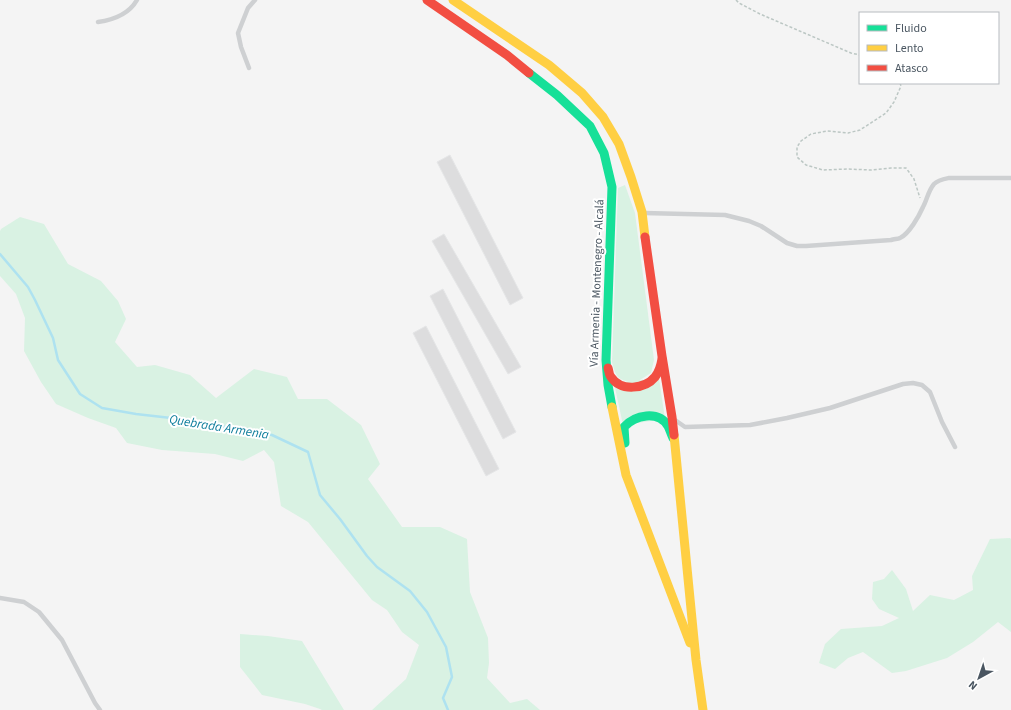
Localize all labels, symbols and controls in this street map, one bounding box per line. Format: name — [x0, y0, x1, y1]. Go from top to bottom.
legend — [859, 12, 999, 84]
text: Fluido — [895, 20, 927, 37]
text: Lento — [895, 40, 924, 57]
text: Atasco — [895, 60, 928, 77]
street label: Vía Armenia - Montenegro - Alcalá — [586, 199, 608, 367]
water label: Quebrada Armenia — [168, 410, 270, 444]
north arrow — [959, 658, 999, 698]
text: N — [965, 677, 981, 693]

